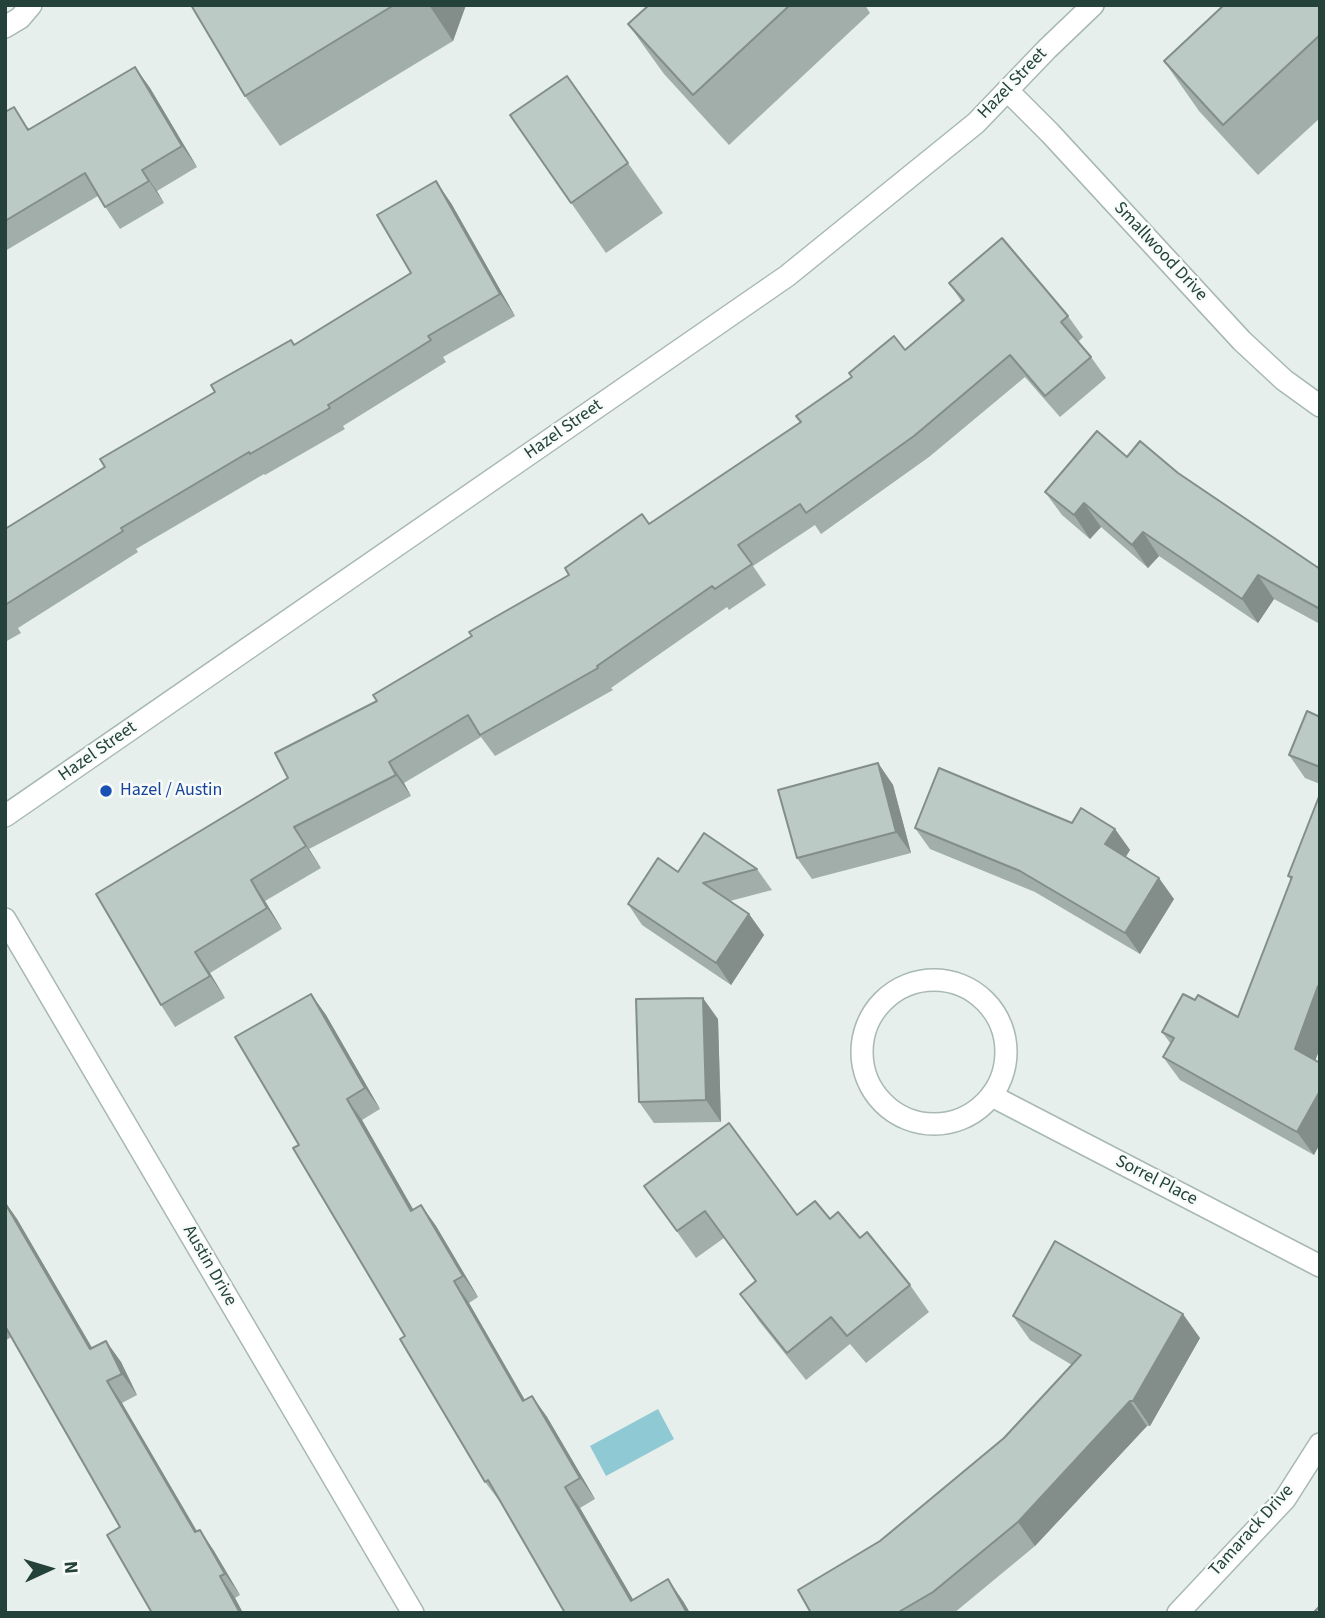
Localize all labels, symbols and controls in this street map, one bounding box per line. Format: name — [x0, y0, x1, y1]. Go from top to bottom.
street label: Hazel Street — [974, 44, 1052, 124]
street label: Smallwood Drive — [1109, 198, 1211, 306]
street label: Hazel Street — [521, 395, 607, 465]
street label: Hazel Street — [55, 717, 141, 787]
place label: Hazel / Austin — [120, 780, 222, 802]
marker: Hazel / Austin — [98, 783, 114, 799]
street label: Sorrel Place — [1111, 1151, 1201, 1211]
street label: Austin Drive — [177, 1222, 241, 1310]
street label: Tamarack Drive — [1205, 1481, 1299, 1581]
north arrow — [14, 1534, 84, 1604]
text: N — [57, 1560, 84, 1575]

